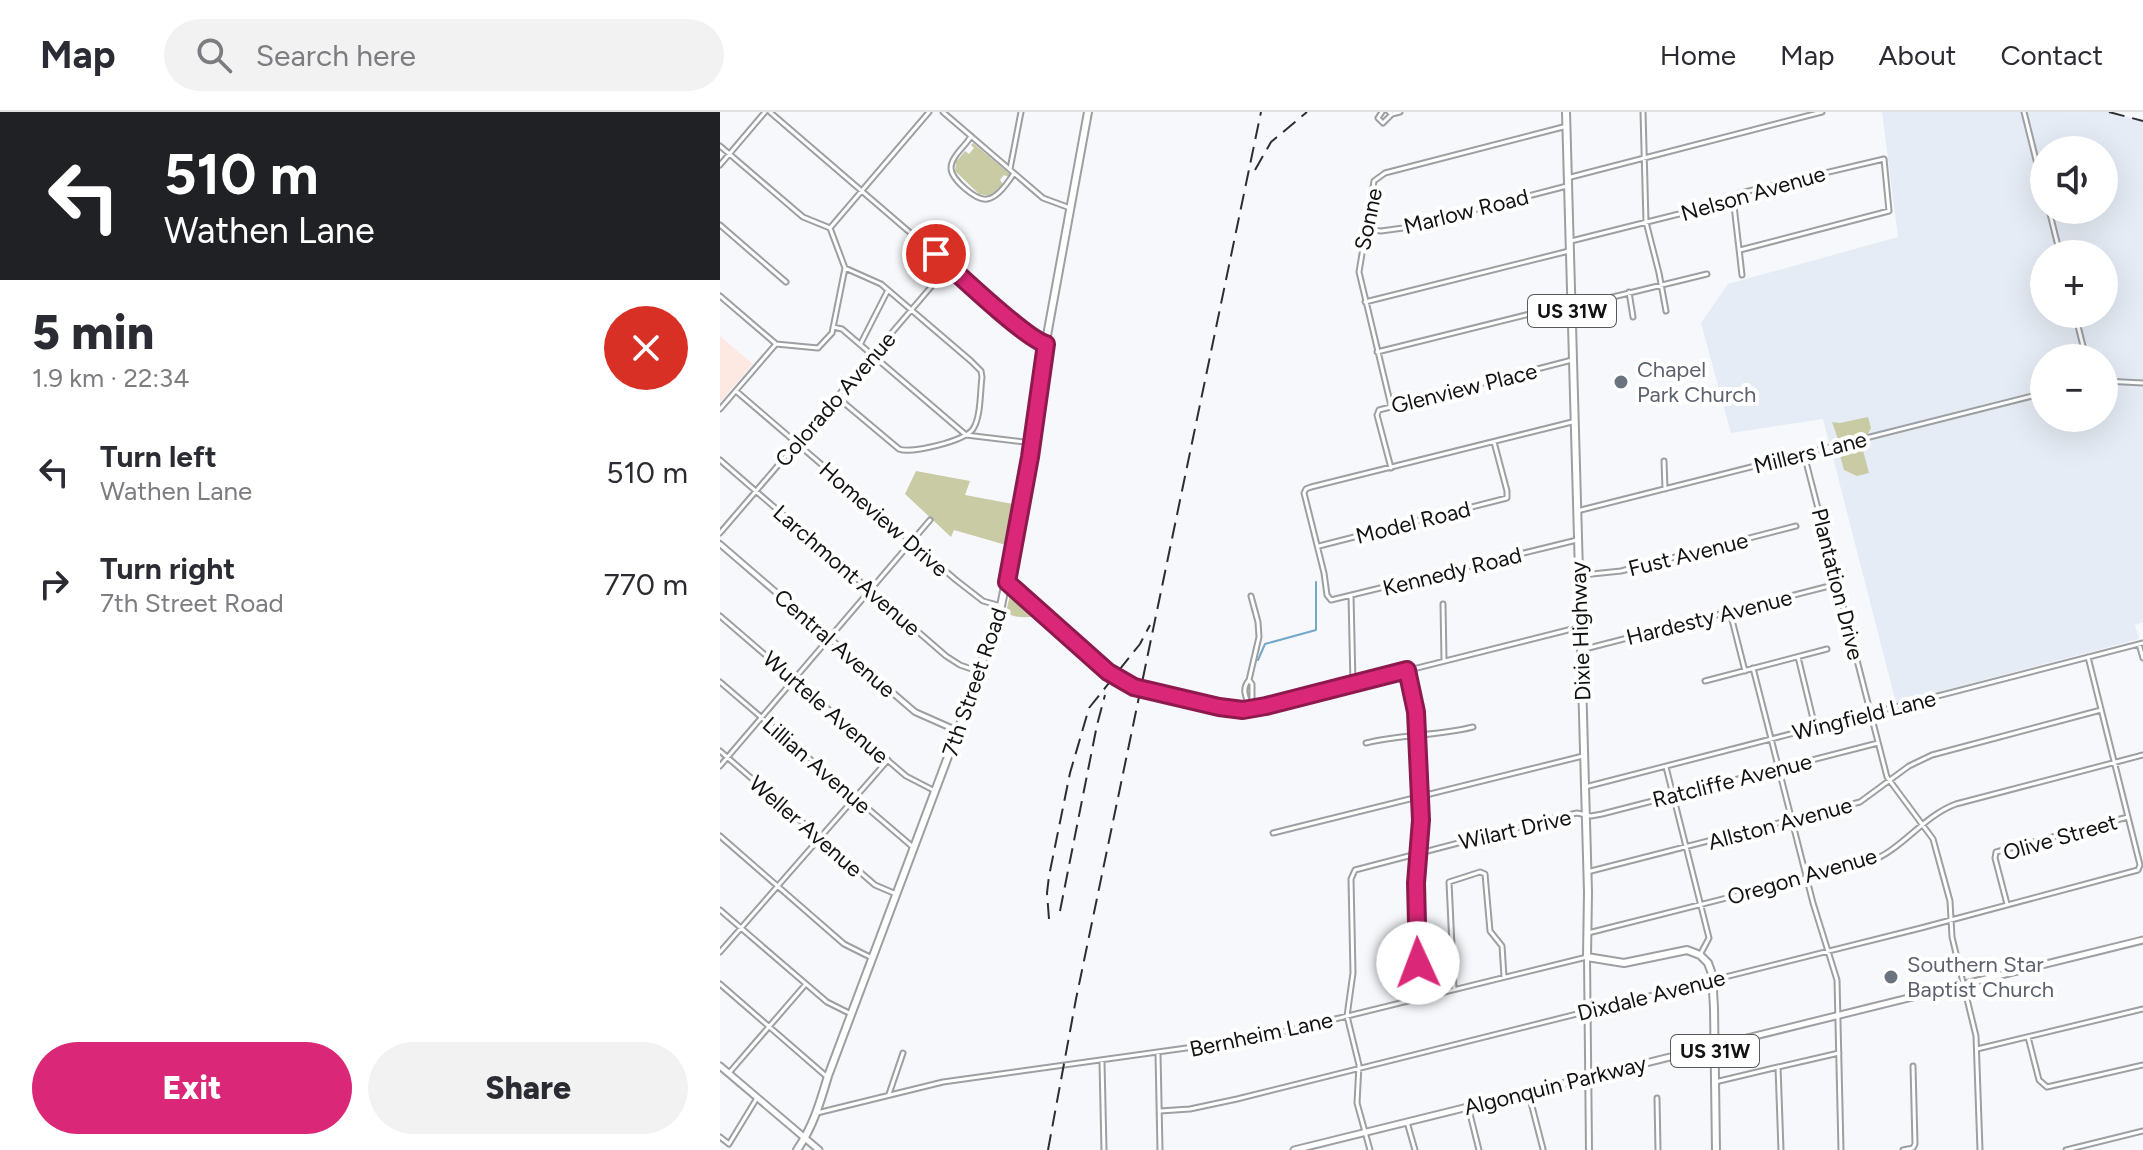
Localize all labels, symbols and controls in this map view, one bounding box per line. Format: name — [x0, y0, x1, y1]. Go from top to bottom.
search box — [164, 19, 724, 91]
text: Map — [40, 32, 116, 78]
icon: search — [192, 33, 236, 77]
text: Search here — [256, 37, 416, 74]
text: Home — [1660, 38, 1736, 72]
text: Map — [1780, 38, 1835, 72]
text: About — [1879, 38, 1956, 72]
text: Contact — [2000, 38, 2103, 72]
map controls — [2030, 136, 2118, 432]
button: sound — [2030, 136, 2118, 224]
text: 510 m — [164, 141, 319, 208]
icon: left — [32, 144, 136, 248]
street label: Nelson Avenue — [1678, 160, 1828, 227]
street label: Marlow Road — [1401, 183, 1531, 240]
street label: Sonne — [1349, 186, 1388, 253]
text: Wathen Lane — [164, 209, 375, 252]
pin — [902, 220, 970, 288]
icon: arrive — [914, 232, 958, 276]
button: + — [2030, 240, 2118, 328]
road number: US 31W — [1528, 295, 1616, 327]
text: 5 min — [32, 303, 154, 361]
button: close — [604, 306, 688, 390]
street label: Colorado Avenue — [769, 326, 901, 472]
button: − — [2030, 344, 2118, 432]
place label: Chapel Park Church — [1637, 356, 1756, 408]
street label: Glenview Place — [1388, 357, 1540, 420]
text: 1.9 km · 22:34 — [32, 362, 189, 394]
marker: Chapel Park Church — [1612, 373, 1630, 391]
street label: Millers Lane — [1751, 425, 1869, 480]
text: Turn left — [100, 438, 217, 475]
icon: left — [32, 450, 76, 494]
text: 510 m — [606, 454, 688, 491]
street label: Homeview Drive — [814, 456, 953, 583]
text: Wathen Lane — [100, 475, 252, 507]
street label: Model Road — [1353, 495, 1473, 550]
street label: Larchmont Avenue — [768, 499, 926, 642]
street label: Plantation Drive — [1806, 505, 1869, 663]
street label: Fust Avenue — [1625, 527, 1751, 582]
street label: Kennedy Road — [1380, 541, 1524, 602]
text: Turn right — [100, 550, 235, 587]
street label: Dixie Highway — [1565, 560, 1596, 701]
icon: right — [32, 562, 76, 606]
text: 770 m — [604, 566, 688, 603]
street label: Central Avenue — [769, 583, 901, 703]
street label: Hardesty Avenue — [1623, 584, 1795, 651]
text: 7th Street Road — [100, 587, 284, 619]
street label: 7th Street Road — [936, 604, 1013, 760]
street label: Wurtele Avenue — [757, 645, 894, 769]
street label: Wingfield Lane — [1790, 685, 1939, 746]
street label: Lillian Avenue — [757, 711, 876, 820]
street label: Ratcliffe Avenue — [1650, 748, 1815, 813]
street label: Weller Avenue — [744, 770, 868, 883]
street label: Allston Avenue — [1705, 791, 1855, 856]
street label: Wilart Drive — [1456, 803, 1574, 856]
street label: Olive Street — [2000, 808, 2120, 867]
street label: Oregon Avenue — [1724, 842, 1880, 911]
position arrow — [1376, 921, 1460, 1005]
place label: Southern Star Baptist Church — [1907, 951, 2054, 1003]
street label: Dixdale Avenue — [1574, 964, 1728, 1027]
marker: Southern Star Baptist Church — [1882, 968, 1900, 986]
street label: Bernheim Lane — [1187, 1006, 1335, 1063]
road number: US 31W — [1671, 1035, 1759, 1067]
button: Exit — [32, 1042, 352, 1134]
button: Share — [368, 1042, 688, 1134]
street label: Algonquin Parkway — [1461, 1050, 1650, 1121]

